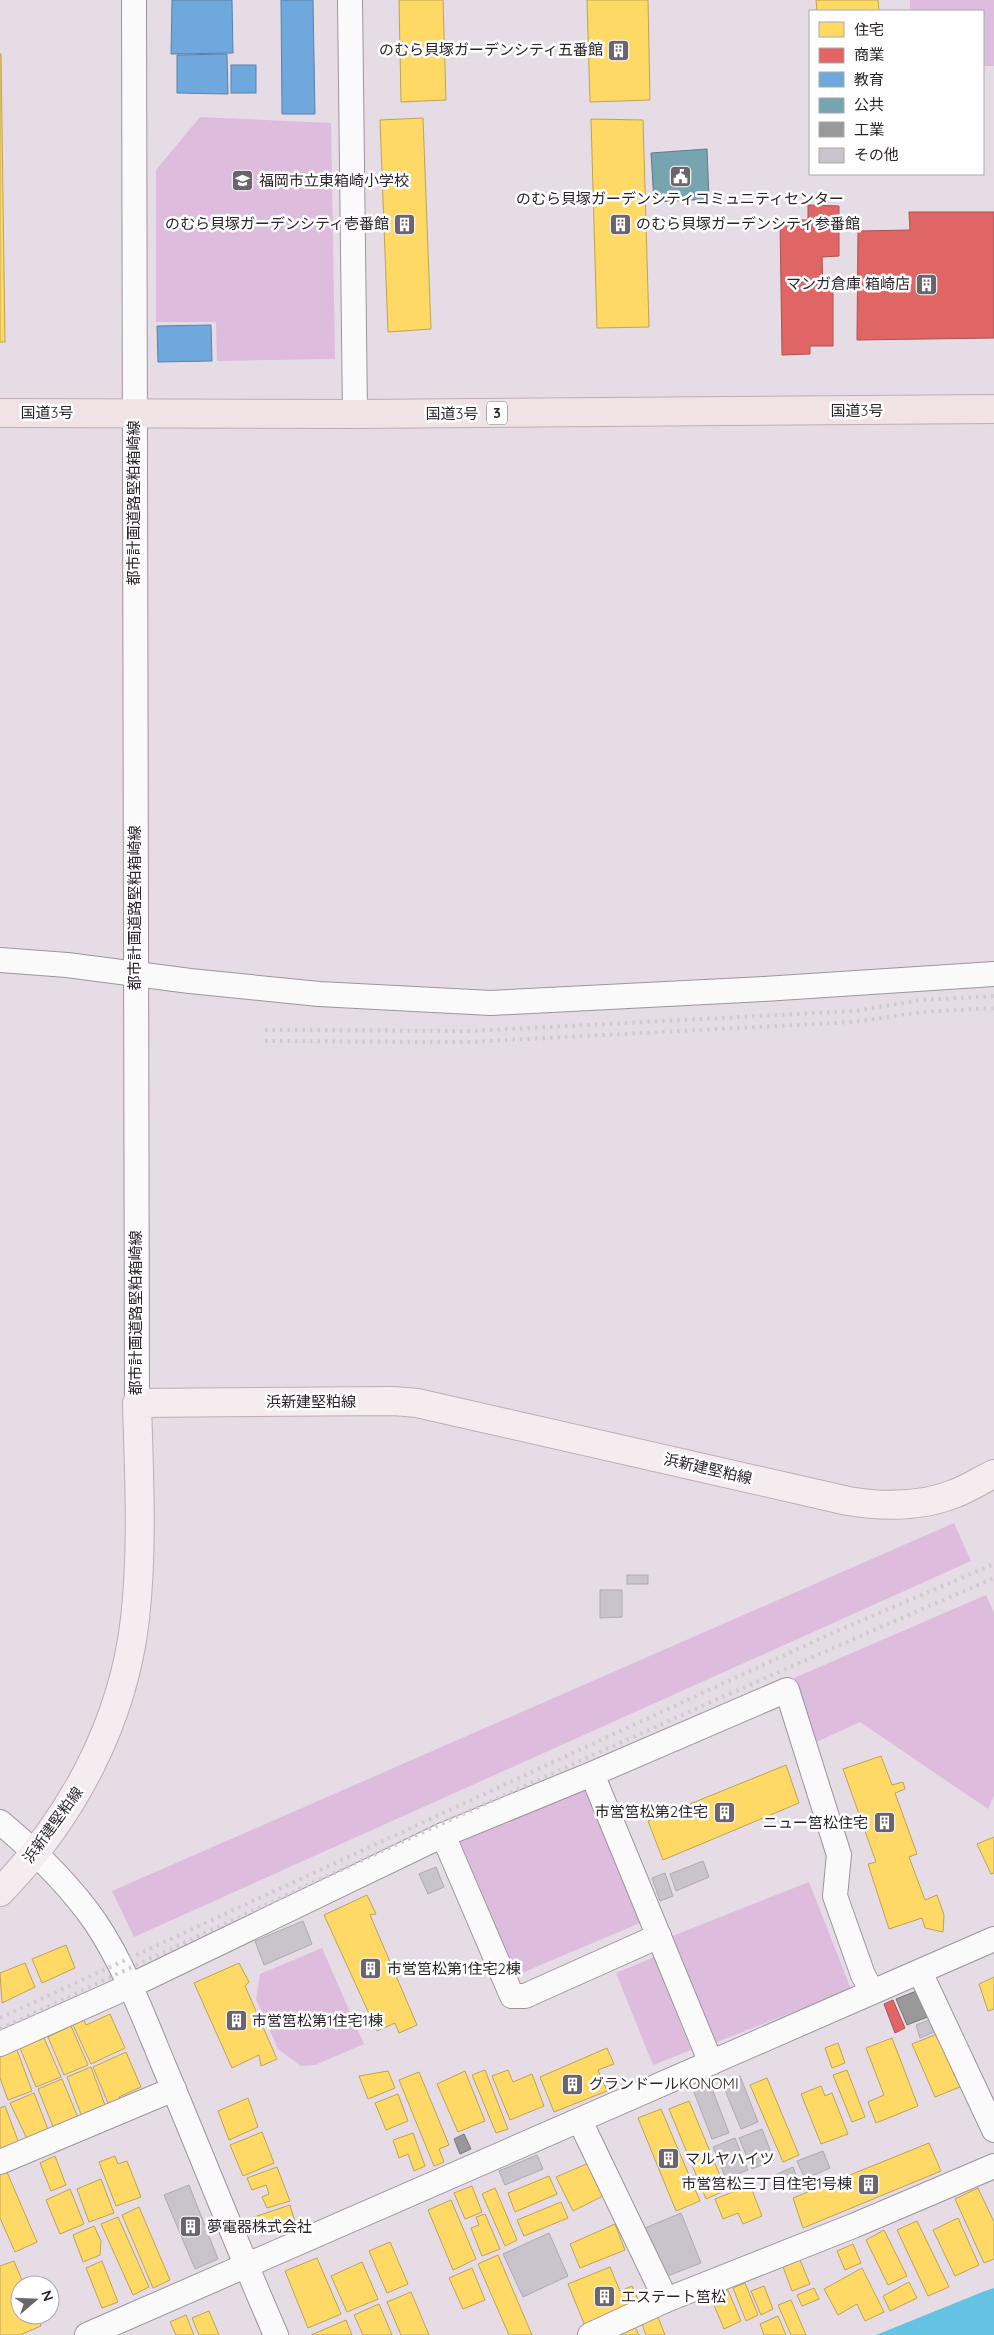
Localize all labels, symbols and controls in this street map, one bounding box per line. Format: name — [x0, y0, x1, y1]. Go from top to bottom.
legend — [809, 10, 984, 175]
text: 住宅 — [854, 20, 884, 39]
building icon: のむら貝塚ガーデンシティ五番館 — [607, 38, 631, 62]
place label: のむら貝塚ガーデンシティ五番館 — [379, 40, 603, 59]
text: 商業 — [854, 45, 884, 64]
text: 教育 — [854, 70, 884, 89]
text: 公共 — [854, 95, 884, 114]
text: 工業 — [854, 120, 884, 139]
text: その他 — [854, 145, 899, 164]
public building icon: のむら貝塚ガーデンシティコミュニティセンター — [668, 164, 692, 188]
school or university icon: 福岡市立東箱崎小学校 — [231, 169, 255, 193]
place label: 福岡市立東箱崎小学校 — [259, 171, 409, 190]
place label: のむら貝塚ガーデンシティコミュニティセンター — [516, 189, 844, 208]
building icon: のむら貝塚ガーデンシティ壱番館 — [393, 212, 417, 236]
building icon: のむら貝塚ガーデンシティ参番館 — [608, 212, 632, 236]
place label: のむら貝塚ガーデンシティ壱番館 — [165, 214, 389, 233]
place label: のむら貝塚ガーデンシティ参番館 — [636, 214, 860, 233]
building icon: マンガ倉庫 箱崎店 — [914, 272, 938, 296]
place label: マンガ倉庫 箱崎店 — [786, 274, 910, 293]
street label: 国道3号 — [831, 401, 883, 420]
road number: 3 — [487, 402, 507, 424]
street label: 国道3号 — [21, 403, 73, 422]
street label: 国道3号 — [426, 404, 478, 423]
street label: 都市計画道路堅粕箱崎線 — [124, 420, 143, 586]
street label: 都市計画道路堅粕箱崎線 — [125, 825, 144, 991]
street label: 都市計画道路堅粕箱崎線 — [126, 1230, 145, 1396]
street label: 浜新建堅粕線 — [266, 1392, 356, 1411]
street label: 浜新建堅粕線 — [662, 1449, 754, 1488]
street label: 浜新建堅粕線 — [18, 1783, 87, 1867]
building icon: 市営筥松第2住宅 — [712, 1800, 736, 1824]
place label: 市営筥松第2住宅 — [595, 1802, 708, 1821]
building icon: ニュー筥松住宅 — [872, 1811, 896, 1835]
place label: ニュー筥松住宅 — [763, 1813, 868, 1832]
building icon: 市営筥松第1住宅2棟 — [359, 1957, 383, 1981]
place label: 市営筥松第1住宅2棟 — [387, 1959, 521, 1978]
building icon: 市営筥松第1住宅1棟 — [224, 2009, 248, 2033]
place label: 市営筥松第1住宅1棟 — [252, 2011, 383, 2030]
building icon: グランドールKONOMI — [561, 2072, 585, 2096]
place label: グランドールKONOMI — [589, 2074, 739, 2093]
building icon: マルヤハイツ — [657, 2147, 681, 2171]
place label: マルヤハイツ — [685, 2149, 774, 2168]
building icon: 市営筥松三丁目住宅1号棟 — [856, 2172, 880, 2196]
place label: 市営筥松三丁目住宅1号棟 — [681, 2174, 852, 2193]
building icon: 夢電器株式会社 — [179, 2215, 203, 2239]
place label: 夢電器株式会社 — [207, 2217, 312, 2236]
north arrow — [10, 2275, 60, 2325]
building icon: エステート筥松 — [593, 2285, 617, 2309]
place label: エステート筥松 — [621, 2287, 726, 2306]
text: N — [37, 2288, 57, 2304]

